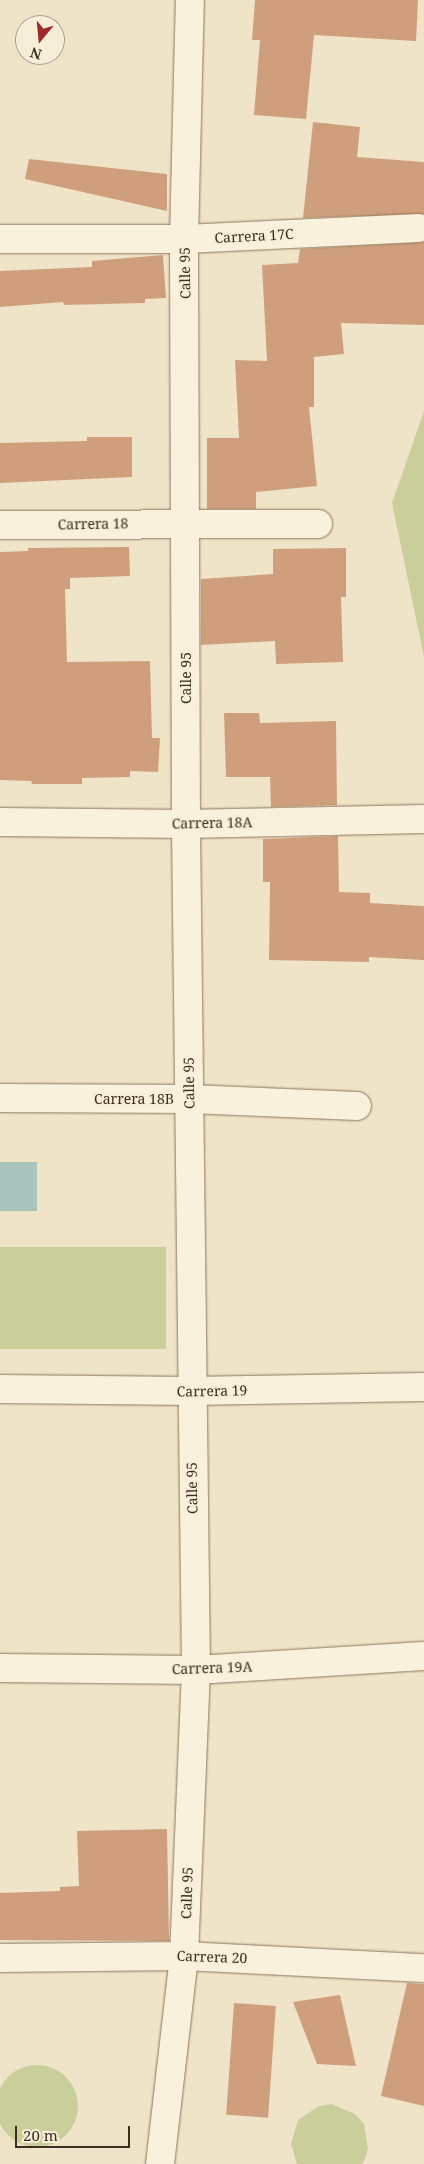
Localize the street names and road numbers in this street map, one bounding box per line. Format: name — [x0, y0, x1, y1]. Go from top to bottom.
street label: Carrera 17C — [214, 226, 294, 246]
street label: Calle 95 — [176, 247, 194, 299]
street label: Carrera 18 — [58, 515, 128, 533]
street label: Calle 95 — [178, 652, 194, 704]
street label: Carrera 18A — [172, 814, 252, 832]
street label: Calle 95 — [180, 1057, 198, 1109]
street label: Carrera 18B — [94, 1091, 174, 1107]
street label: Carrera 19 — [177, 1382, 247, 1400]
street label: Calle 95 — [183, 1462, 201, 1514]
street label: Carrera 19A — [171, 1658, 253, 1678]
street label: Calle 95 — [178, 1867, 196, 1919]
street label: Carrera 20 — [176, 1947, 248, 1967]

